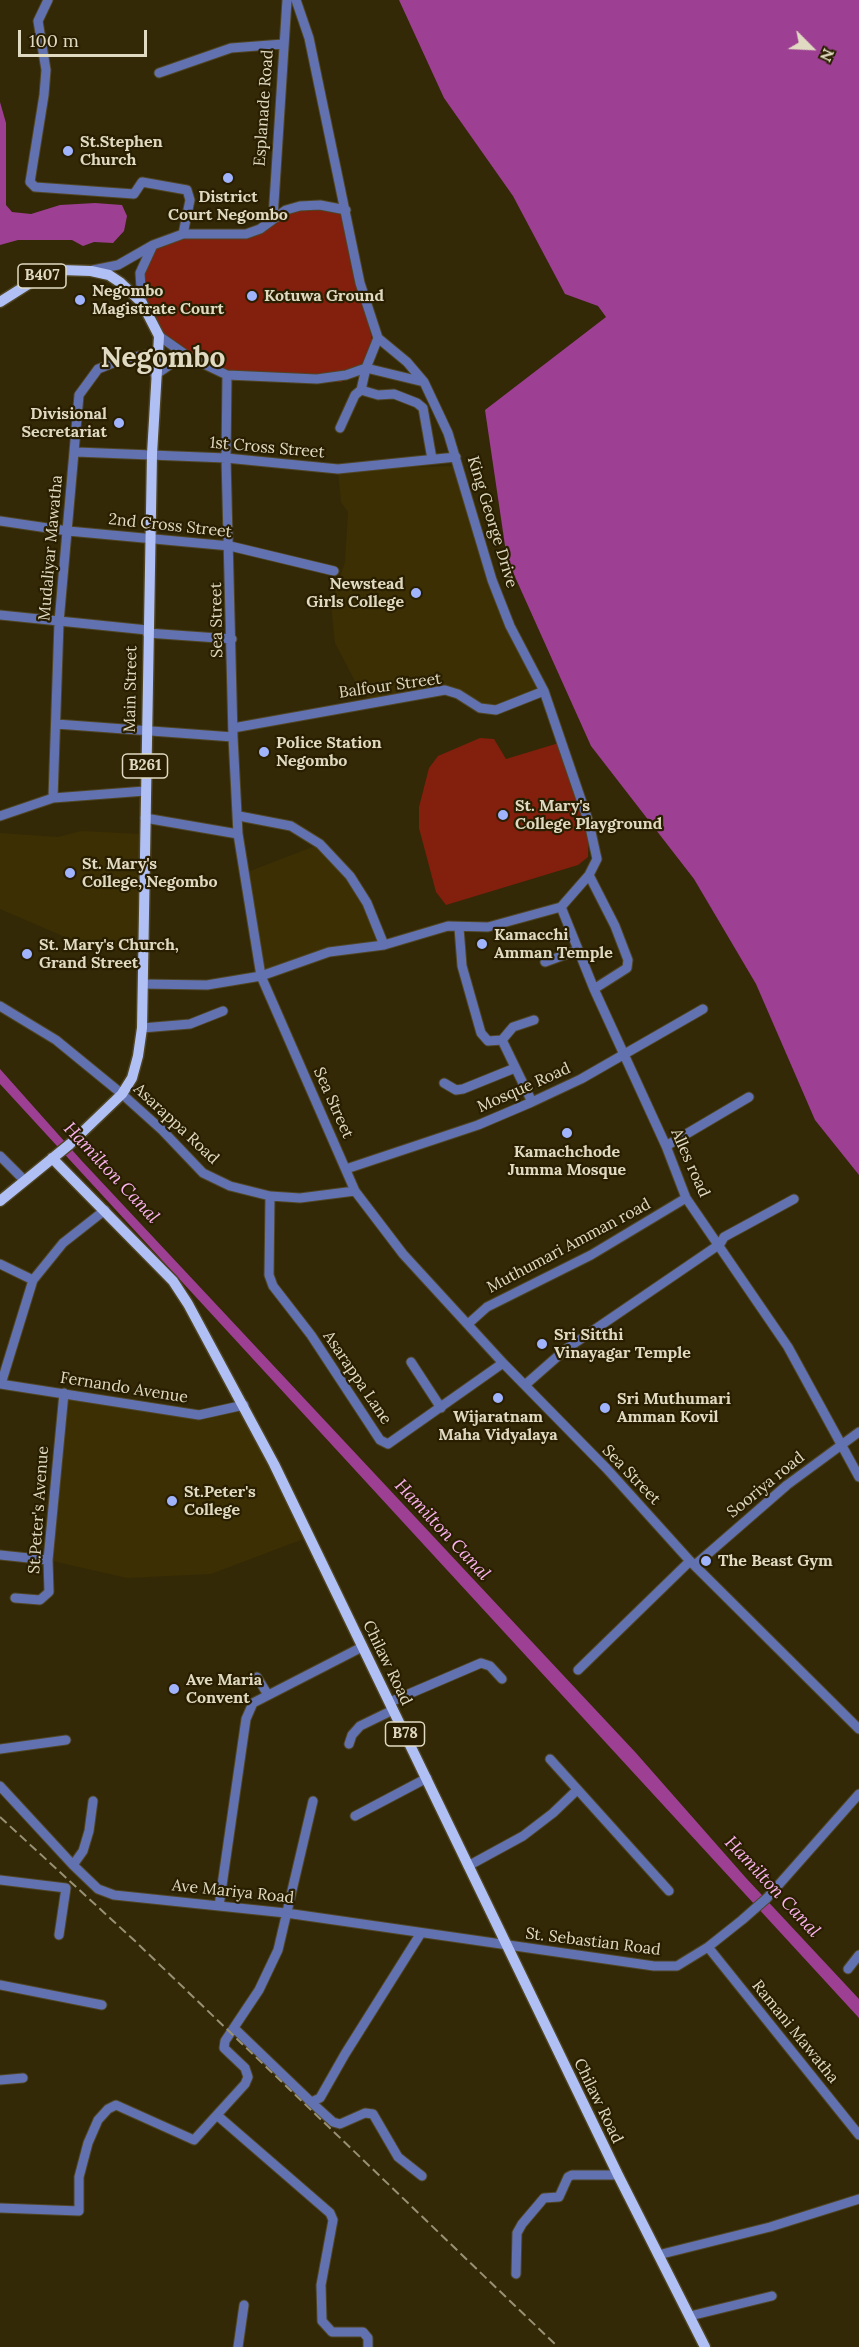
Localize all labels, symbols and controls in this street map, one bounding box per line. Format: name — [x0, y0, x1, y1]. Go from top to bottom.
scale bar — [21, 18, 150, 56]
north arrow — [781, 18, 841, 78]
text: 100 m — [29, 29, 79, 52]
text: N — [816, 46, 839, 65]
street label: Esplanade Road — [250, 49, 278, 167]
place label: St.Stephen Church — [80, 132, 163, 170]
marker: St.Stephen Church — [61, 144, 75, 158]
marker: District Court Negombo — [221, 171, 235, 185]
place label: District Court Negombo — [168, 187, 288, 225]
road number: B407 — [18, 264, 66, 288]
place label: Negombo Magistrate Court — [92, 281, 224, 319]
place label: Kotuwa Ground — [264, 286, 384, 306]
marker: Kotuwa Ground — [245, 289, 259, 303]
marker: Negombo Magistrate Court — [73, 293, 87, 307]
district label: Negombo — [101, 342, 225, 376]
place label: Divisional Secretariat — [22, 404, 107, 442]
marker: Divisional Secretariat — [112, 416, 126, 430]
street label: 1st Cross Street — [209, 433, 325, 463]
street label: King George Drive — [463, 454, 521, 590]
street label: Mudaliyar Mawatha — [35, 474, 67, 622]
street label: 2nd Cross Street — [107, 510, 233, 542]
place label: Newstead Girls College — [306, 574, 404, 612]
street label: Sea Street — [207, 582, 227, 658]
marker: Newstead Girls College — [409, 586, 423, 600]
street label: Main Street — [121, 645, 141, 733]
street label: Balfour Street — [338, 669, 442, 703]
place label: Police Station Negombo — [276, 733, 382, 771]
marker: Police Station Negombo — [257, 745, 271, 759]
road number: B261 — [122, 754, 168, 778]
place label: St. Mary's College Playground — [515, 796, 662, 834]
marker: St. Mary's College Playground — [496, 808, 510, 822]
place label: St. Mary's College, Negombo — [82, 854, 218, 892]
marker: St. Mary's College, Negombo — [63, 866, 77, 880]
place label: Kamacchi Amman Temple — [494, 925, 613, 963]
place label: St. Mary's Church, Grand Street — [39, 935, 179, 973]
marker: Kamacchi Amman Temple — [475, 937, 489, 951]
marker: St. Mary's Church, Grand Street — [20, 947, 34, 961]
street label: Mosque Road — [474, 1059, 574, 1117]
street label: Sea Street — [309, 1065, 357, 1141]
street label: Asarappa Road — [129, 1080, 223, 1168]
water label: Hamilton Canal — [59, 1118, 163, 1228]
marker: Kamachchode Jumma Mosque — [560, 1126, 574, 1140]
street label: Alles road — [666, 1126, 714, 1200]
place label: Kamachchode Jumma Mosque — [508, 1142, 626, 1180]
street label: Muthumari Amman road — [484, 1195, 654, 1297]
place label: Sri Sitthi Vinayagar Temple — [554, 1325, 691, 1363]
street label: Asarappa Lane — [319, 1328, 395, 1428]
marker: Sri Sitthi Vinayagar Temple — [535, 1337, 549, 1351]
street label: Fernando Avenue — [59, 1368, 189, 1408]
place label: Sri Muthumari Amman Kovil — [617, 1389, 731, 1427]
marker: Wijaratnam Maha Vidyalaya — [491, 1391, 505, 1405]
marker: Sri Muthumari Amman Kovil — [598, 1401, 612, 1415]
place label: Wijaratnam Maha Vidyalaya — [438, 1407, 558, 1445]
street label: Sea Street — [598, 1441, 664, 1509]
street label: St.Peter's Avenue — [25, 1445, 53, 1575]
street label: Sooriya road — [723, 1448, 809, 1522]
water label: Hamilton Canal — [390, 1475, 494, 1585]
place label: St.Peter's College — [184, 1482, 256, 1520]
marker: St.Peter's College — [165, 1494, 179, 1508]
place label: The Beast Gym — [718, 1551, 833, 1571]
marker: The Beast Gym — [699, 1554, 713, 1568]
street label: Chilaw Road — [358, 1618, 416, 1708]
place label: Ave Maria Convent — [186, 1670, 262, 1708]
marker: Ave Maria Convent — [167, 1682, 181, 1696]
road number: B78 — [386, 1722, 424, 1746]
water label: Hamilton Canal — [720, 1832, 824, 1942]
street label: Ave Mariya Road — [171, 1876, 295, 1908]
street label: St. Sebastian Road — [524, 1924, 662, 1960]
street label: Ramani Mawatha — [748, 1977, 842, 2087]
street label: Chilaw Road — [569, 2056, 627, 2146]

